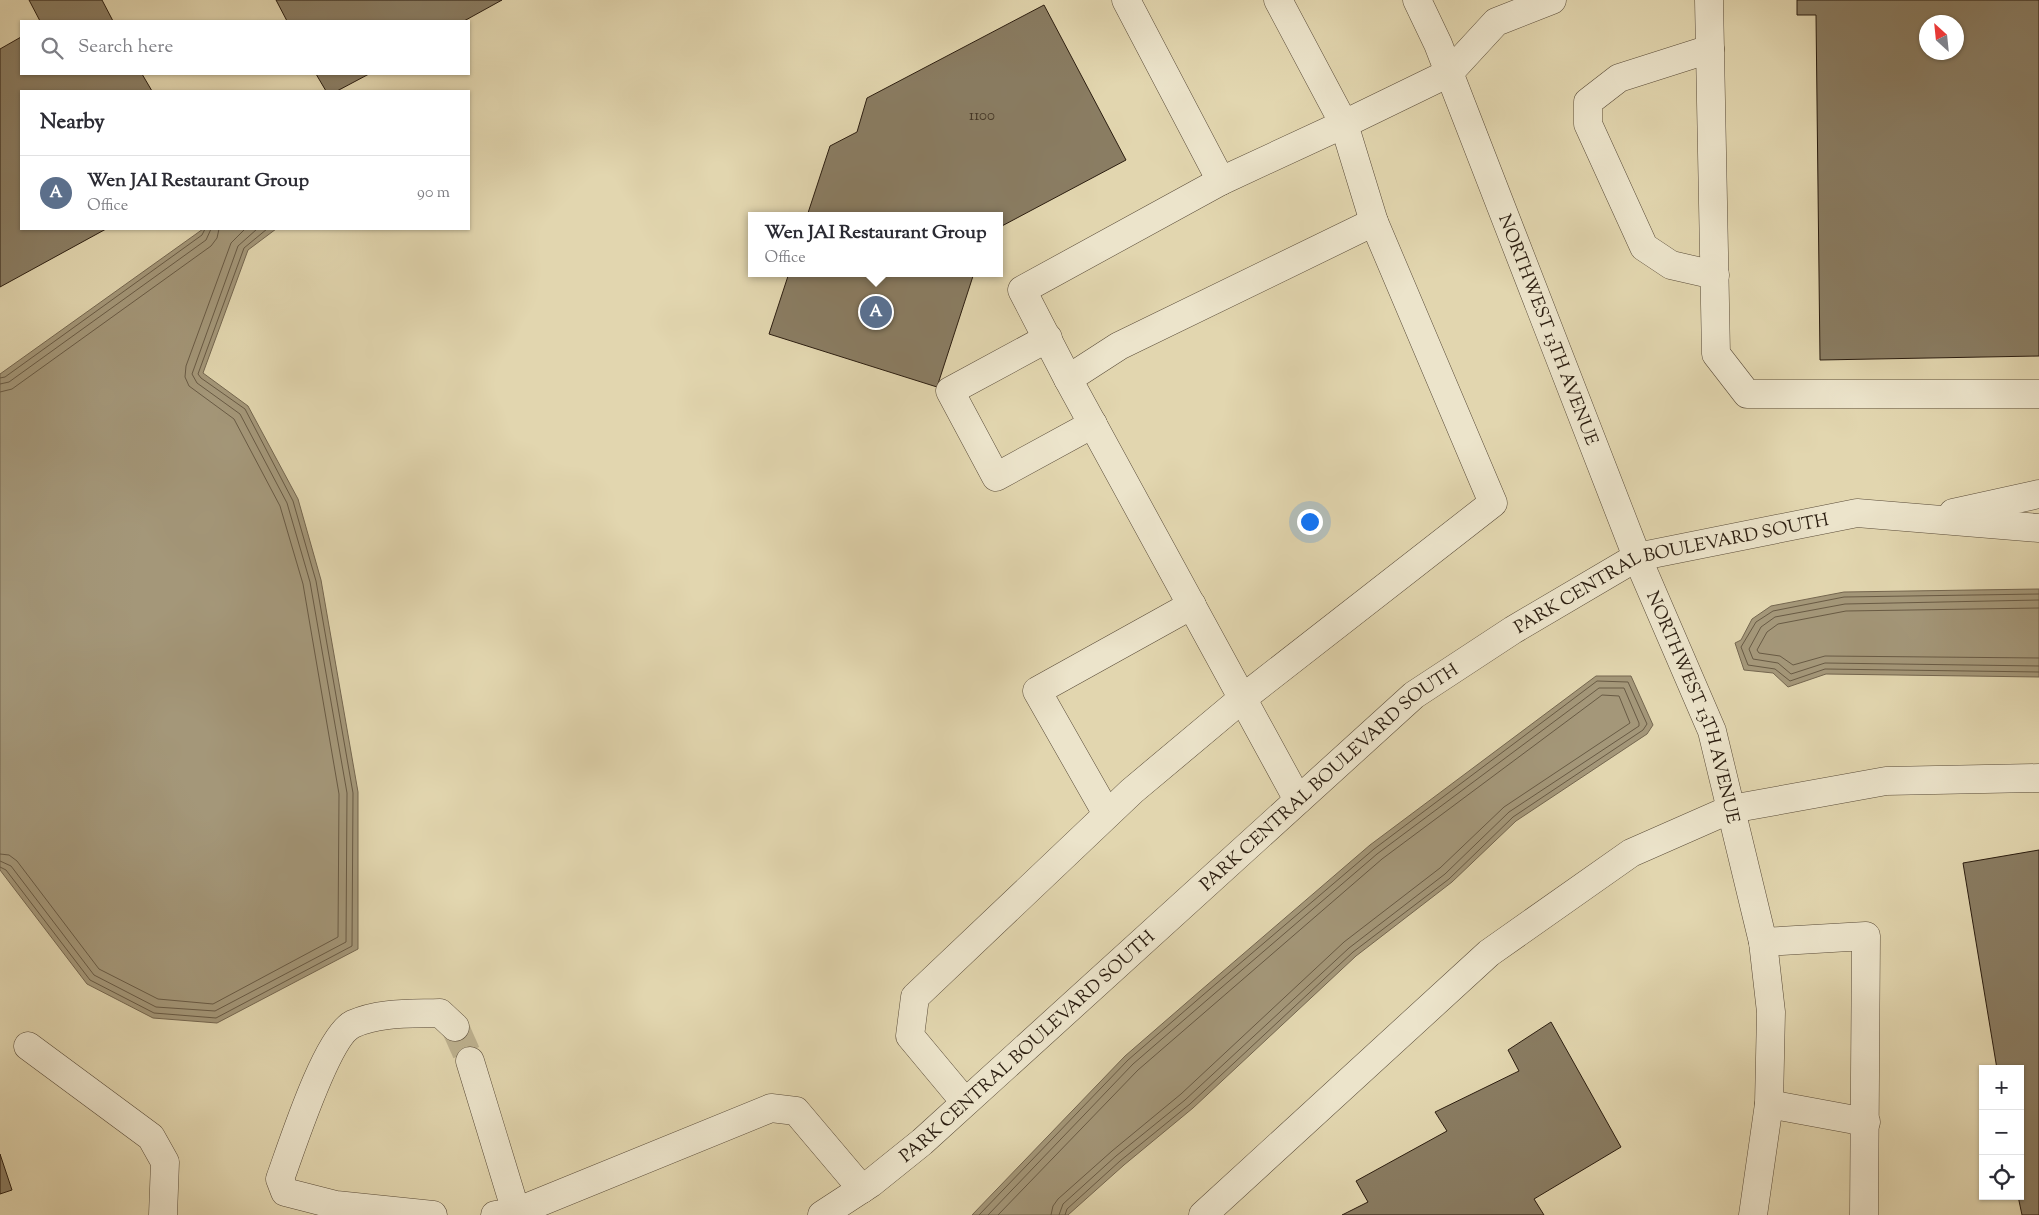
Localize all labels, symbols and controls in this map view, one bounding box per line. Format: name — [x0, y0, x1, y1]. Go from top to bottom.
north arrow — [1919, 15, 1964, 60]
search box — [20, 20, 470, 75]
icon: search — [38, 34, 66, 62]
text: Search here — [78, 34, 173, 61]
house number: 1100 — [969, 106, 995, 127]
text: Nearby — [40, 108, 105, 138]
text: Wen JAI Restaurant Group — [87, 168, 309, 195]
text: A — [50, 182, 63, 205]
text: 90 m — [417, 182, 450, 205]
text: Office — [87, 195, 128, 218]
street label: NORTHWEST 13TH AVENUE — [1490, 211, 1604, 450]
popup — [748, 212, 1003, 277]
text: Wen JAI Restaurant Group — [765, 220, 986, 247]
text: Office — [765, 247, 806, 270]
pin: A — [860, 293, 892, 331]
street label: PARK CENTRAL BOULEVARD SOUTH — [1510, 508, 1831, 641]
your location — [1297, 509, 1323, 535]
street label: NORTHWEST 13TH AVENUE — [1638, 588, 1745, 827]
street label: PARK CENTRAL BOULEVARD SOUTH — [1195, 658, 1464, 898]
street label: PARK CENTRAL BOULEVARD SOUTH — [895, 925, 1162, 1170]
map controls — [1979, 1065, 2024, 1200]
button: + — [1979, 1065, 2024, 1110]
button: − — [1979, 1110, 2024, 1155]
button: locate — [1979, 1155, 2024, 1200]

